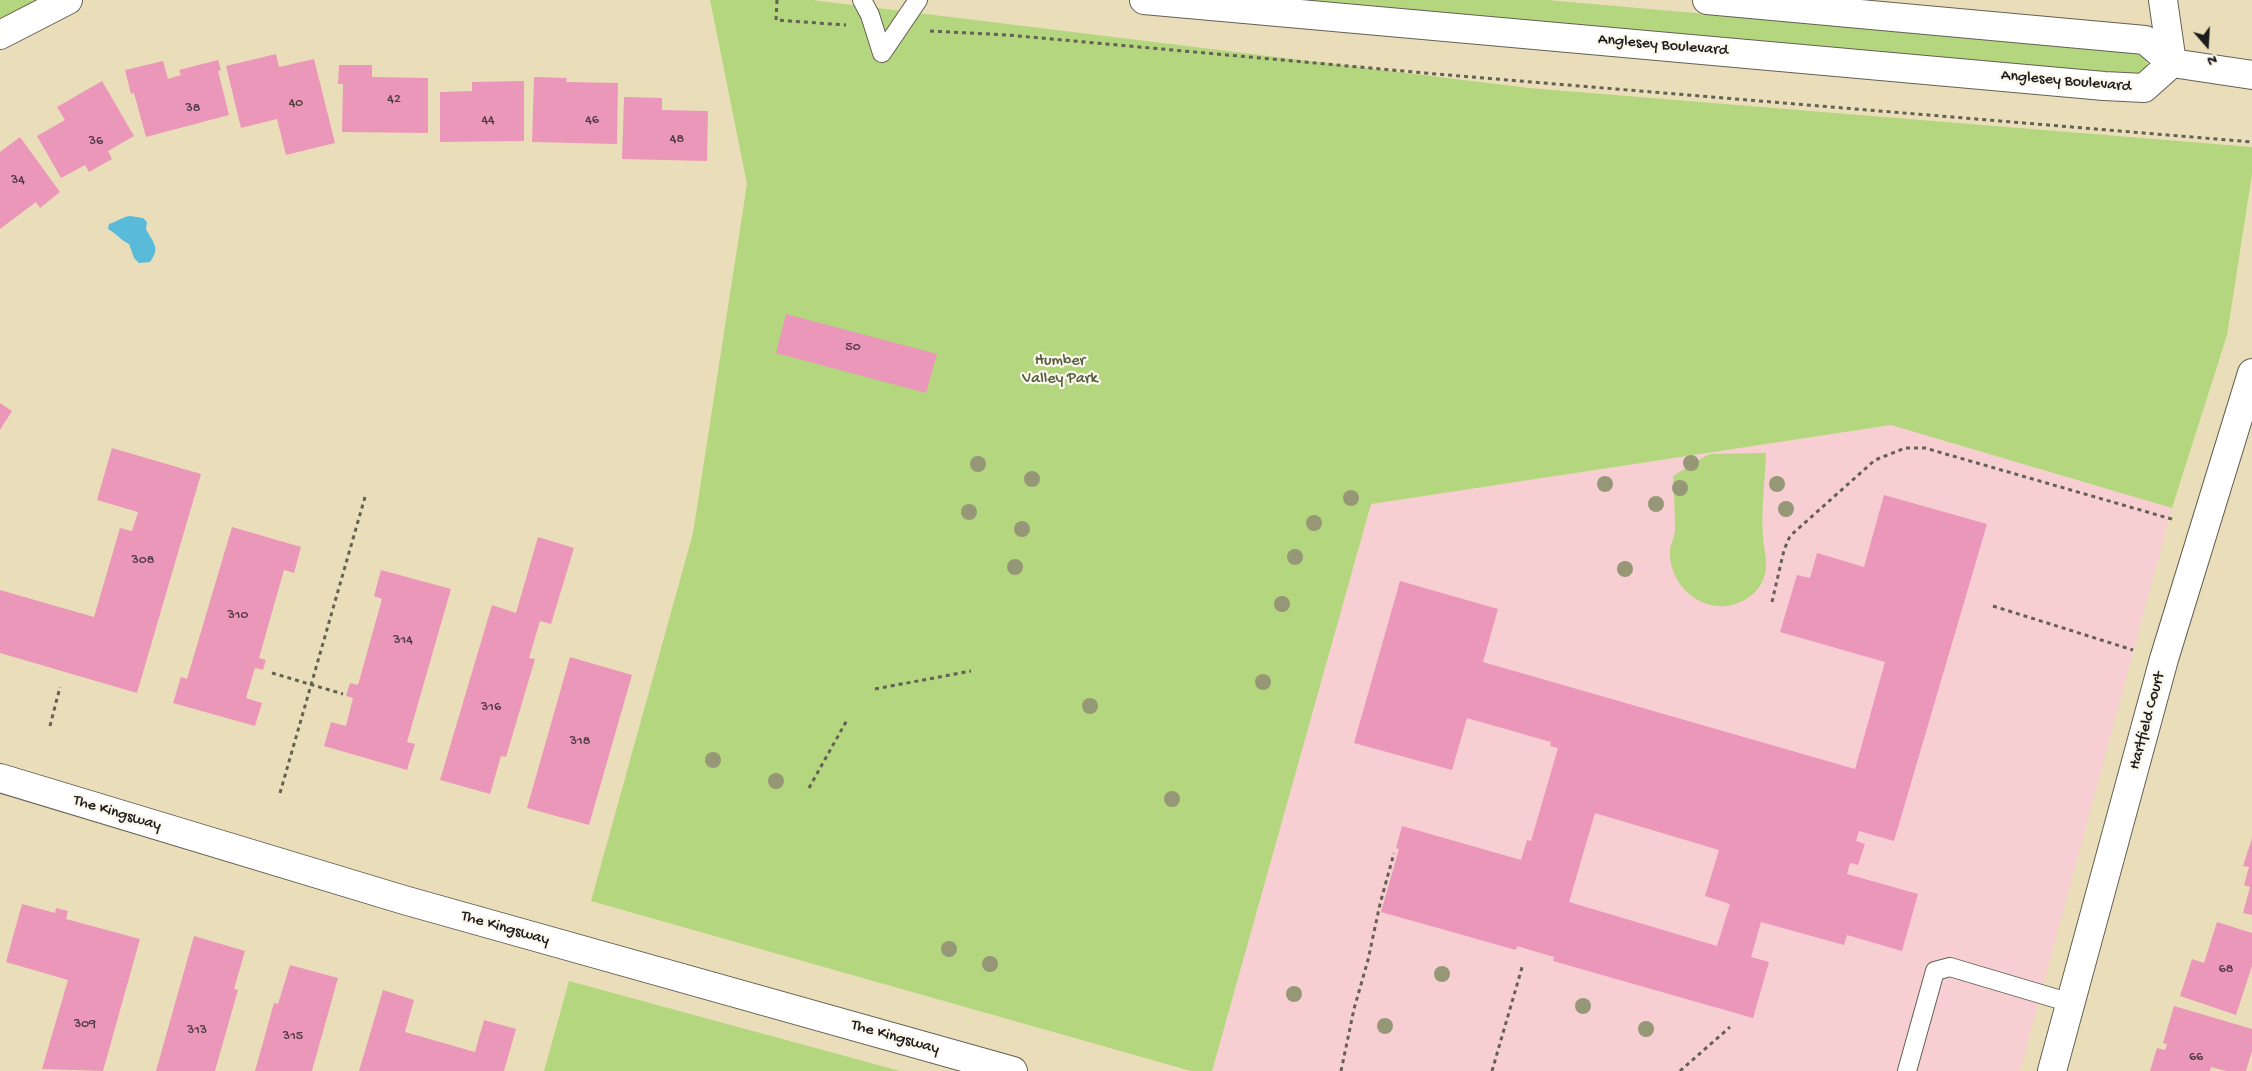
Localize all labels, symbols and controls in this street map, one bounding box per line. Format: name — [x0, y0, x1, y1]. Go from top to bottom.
north arrow — [2182, 20, 2232, 70]
street label: Anglesey Boulevard — [1597, 31, 1729, 61]
text: N — [2205, 50, 2219, 69]
street label: Anglesey Boulevard — [2000, 67, 2132, 97]
house number: 42 — [387, 92, 401, 108]
house number: 40 — [289, 96, 303, 112]
house number: 38 — [186, 101, 200, 117]
house number: 44 — [481, 113, 495, 129]
house number: 46 — [585, 113, 599, 129]
house number: 48 — [670, 132, 684, 148]
house number: 36 — [89, 134, 103, 150]
house number: 34 — [11, 173, 25, 189]
house number: 50 — [845, 340, 861, 356]
park label: Humber Valley Park — [1022, 352, 1098, 390]
house number: 308 — [132, 553, 154, 569]
house number: 310 — [228, 608, 248, 624]
house number: 314 — [393, 633, 413, 649]
street label: Hartfield Court — [2126, 670, 2170, 772]
house number: 316 — [481, 700, 501, 716]
house number: 318 — [570, 734, 590, 750]
street label: The Kingsway — [71, 792, 163, 836]
street label: The Kingsway — [459, 907, 551, 951]
house number: 68 — [2219, 962, 2233, 978]
street label: The Kingsway — [849, 1016, 941, 1060]
house number: 309 — [74, 1017, 96, 1033]
house number: 313 — [187, 1023, 207, 1039]
house number: 315 — [283, 1029, 303, 1045]
house number: 66 — [2189, 1050, 2203, 1066]

